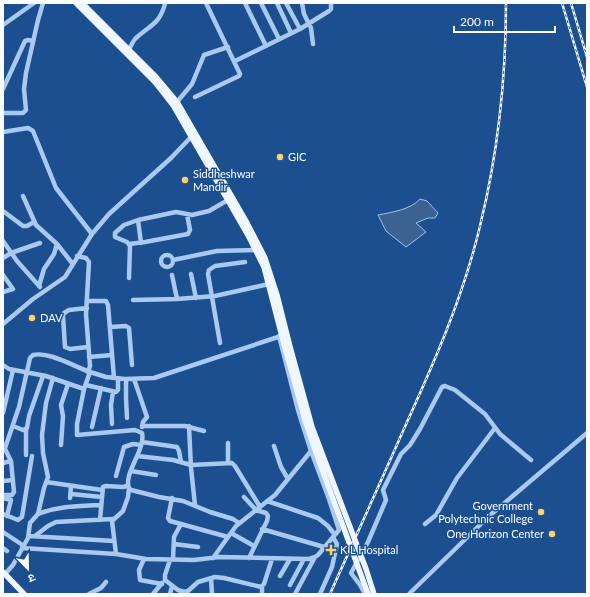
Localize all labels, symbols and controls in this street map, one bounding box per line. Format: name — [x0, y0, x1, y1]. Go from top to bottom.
scale bar — [454, 8, 555, 34]
text: 200 m — [460, 14, 494, 29]
place label: GIC — [288, 150, 307, 163]
marker: GIC — [275, 152, 285, 162]
place label: Siddheshwar Mandir — [193, 167, 255, 193]
marker: Siddheshwar Mandir — [180, 175, 190, 185]
place label: DAV — [40, 311, 63, 324]
marker: DAV — [27, 313, 37, 323]
place label: Government Polytechnic College — [438, 499, 533, 525]
marker: Government Polytechnic College — [536, 507, 546, 517]
place label: One Horizon Center — [447, 527, 544, 540]
marker: One Horizon Center — [547, 529, 557, 539]
place label: K L Hospital — [340, 543, 398, 556]
marker: K L Hospital — [325, 544, 337, 556]
north arrow — [8, 549, 48, 589]
text: उ — [26, 571, 38, 586]

